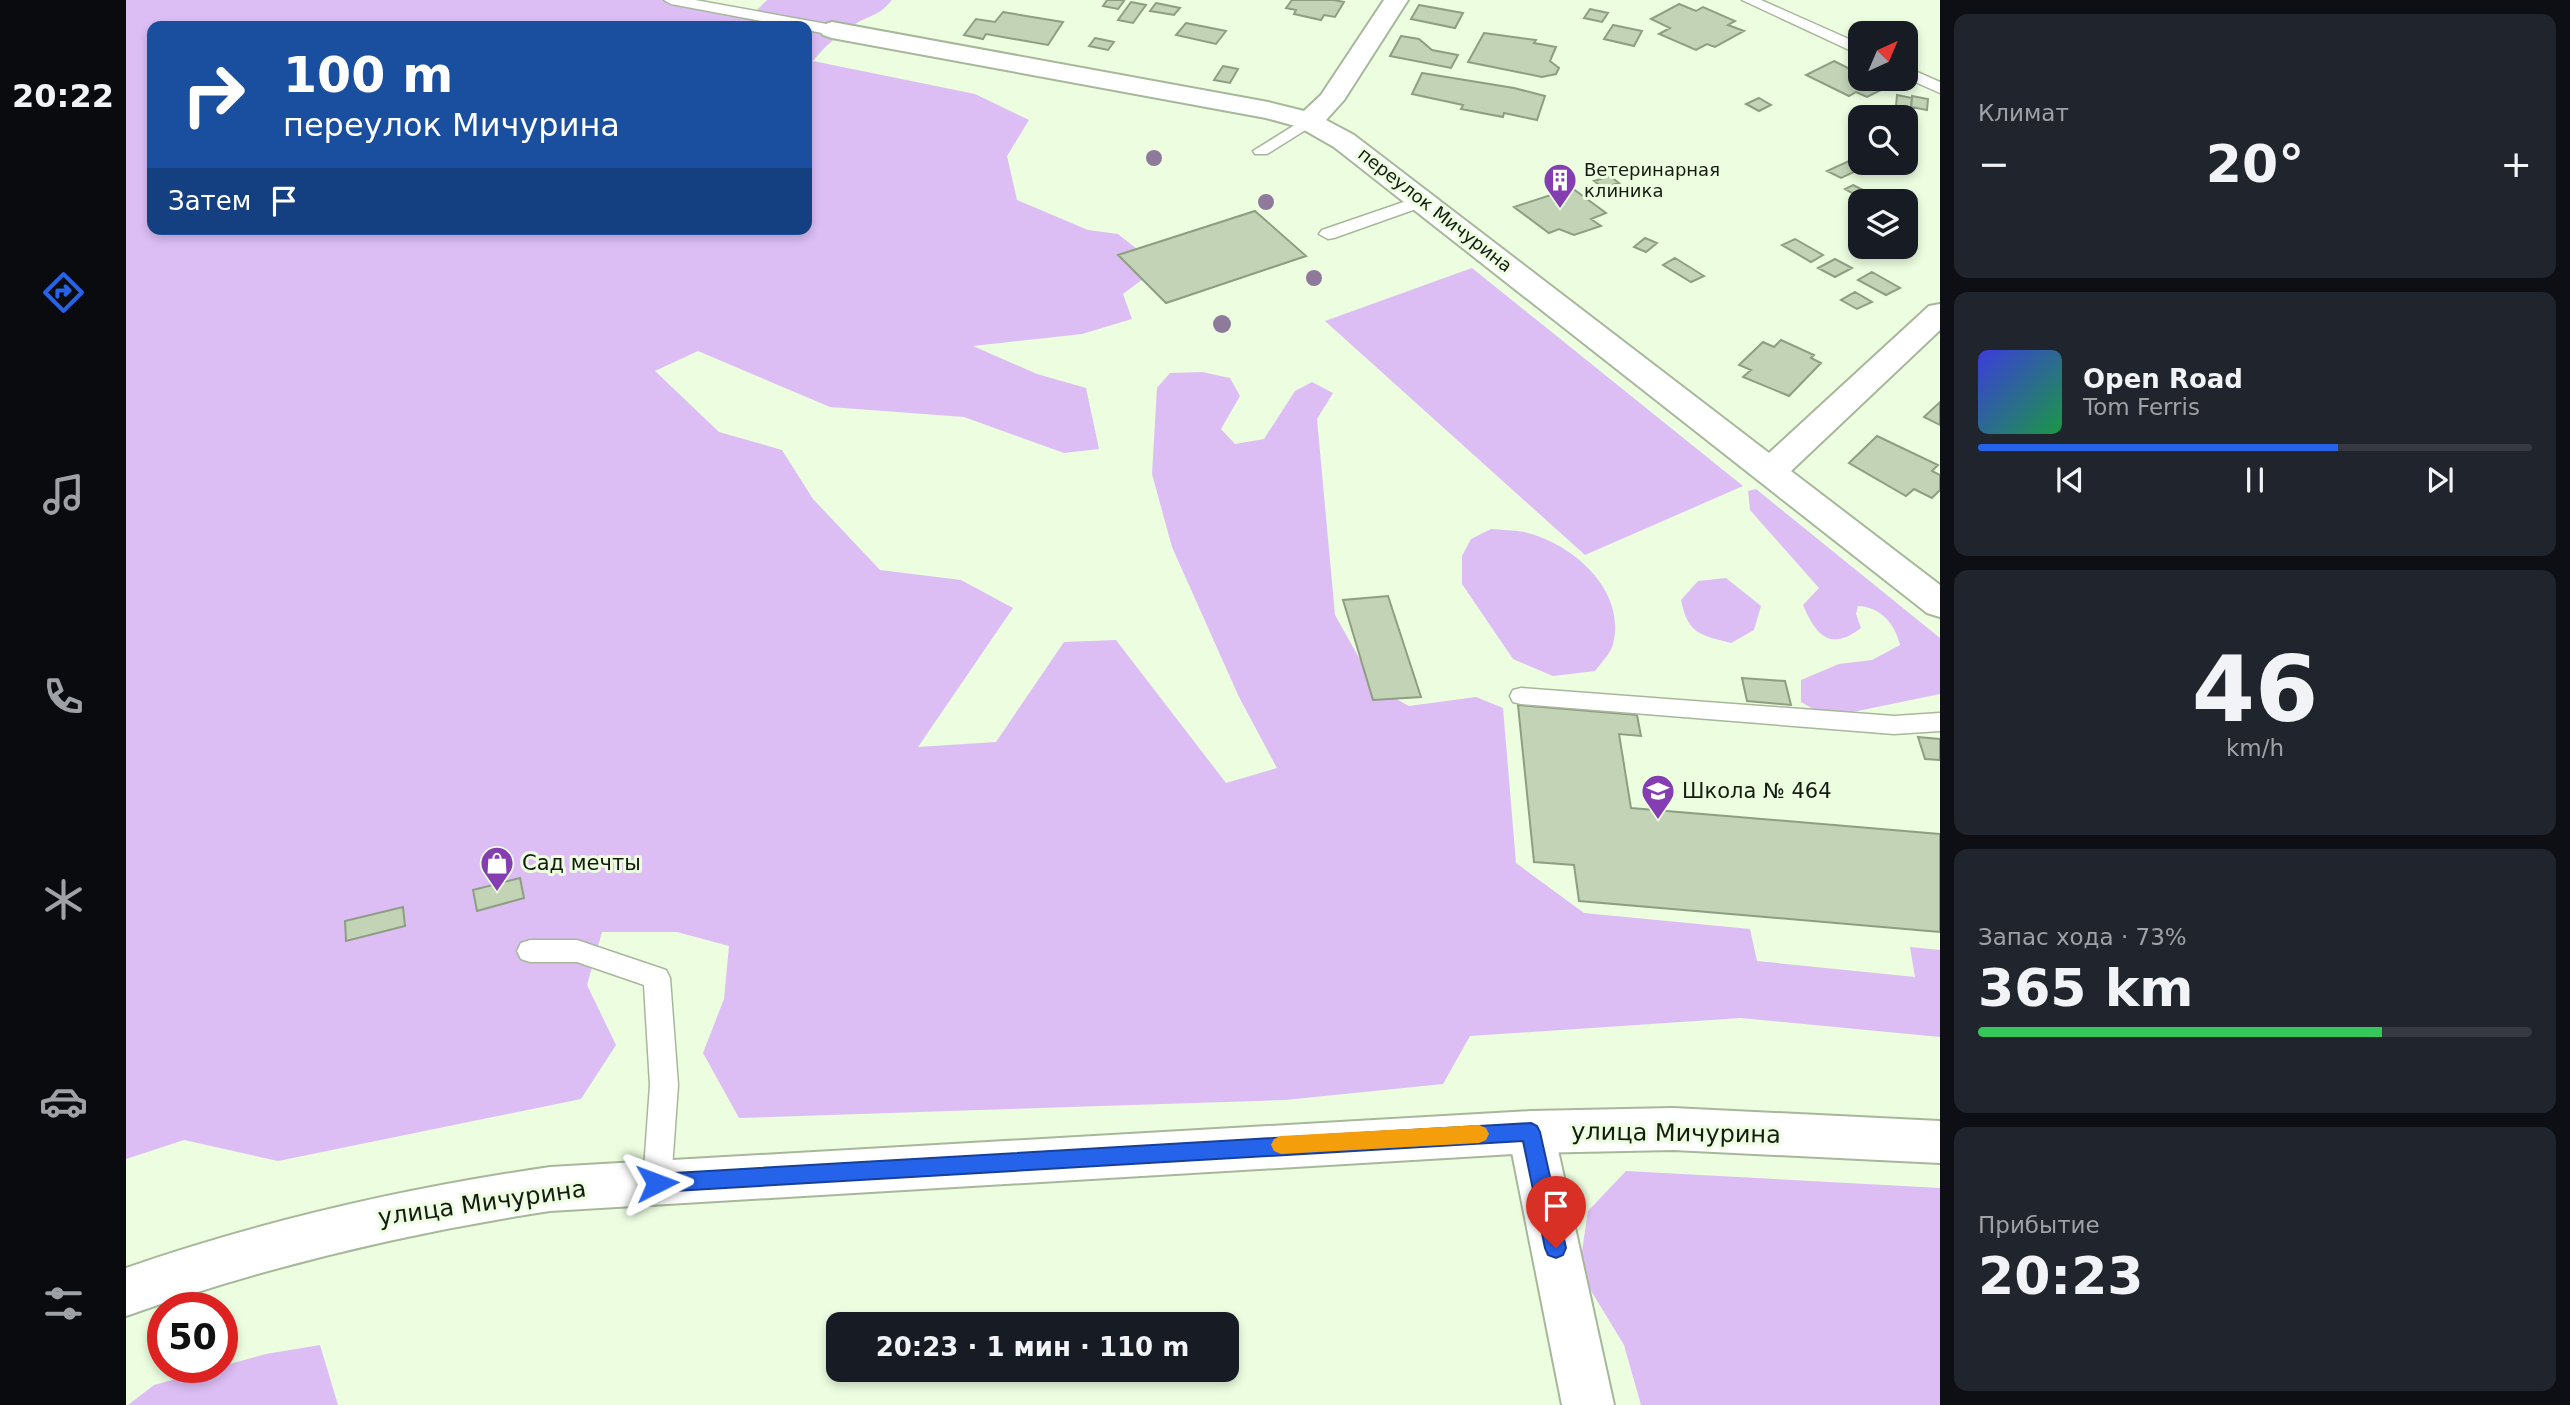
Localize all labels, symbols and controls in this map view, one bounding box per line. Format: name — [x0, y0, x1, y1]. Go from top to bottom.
north arrow — [1848, 21, 1918, 91]
map controls — [1848, 21, 1918, 259]
text: 100 m — [283, 47, 453, 104]
icon: right — [168, 49, 259, 140]
text: 20:22 — [12, 77, 114, 115]
text: Климат — [1978, 100, 2069, 126]
button: search — [1848, 105, 1918, 175]
text: переулок Мичурина — [283, 106, 620, 144]
text: 20° — [2206, 134, 2304, 194]
text: − — [1978, 142, 2010, 186]
text: + — [2500, 142, 2532, 186]
street label: переулок Мичурина — [1354, 143, 1516, 276]
place label: Ветеринарная клиника — [1584, 159, 1720, 201]
building icon: Ветеринарная клиника — [1541, 161, 1579, 210]
icon: arrive — [265, 182, 303, 220]
text: Затем — [168, 186, 251, 216]
button: layers — [1848, 189, 1918, 259]
icon: directions — [39, 268, 88, 317]
text: Open Road — [2083, 364, 2243, 394]
text: Tom Ferris — [2083, 394, 2200, 420]
icon: previous — [2051, 461, 2089, 499]
icon: pause — [2236, 461, 2274, 499]
icon: next — [2421, 461, 2459, 499]
icon: music — [39, 470, 88, 519]
text: 46 — [2192, 637, 2318, 742]
icon: phone — [39, 672, 88, 721]
text: km/h — [2226, 735, 2284, 761]
school or university icon: Школа № 464 — [1639, 772, 1677, 821]
place label: Школа № 464 — [1682, 779, 1832, 803]
shop icon: Сад мечты — [478, 844, 516, 893]
place label: Сад мечты — [522, 851, 641, 875]
icon: climate — [39, 875, 88, 924]
text: Запас хода · 73% — [1978, 924, 2187, 950]
text: 365 km — [1978, 958, 2193, 1018]
icon: car — [39, 1077, 88, 1126]
street label: улица Мичурина — [1571, 1117, 1781, 1149]
position arrow — [620, 1146, 694, 1220]
street label: улица Мичурина — [376, 1175, 588, 1231]
pin — [1526, 1176, 1586, 1248]
icon: arrive — [1537, 1187, 1575, 1225]
text: Прибытие — [1978, 1212, 2100, 1238]
text: 20:23 — [1978, 1246, 2144, 1306]
icon: filters — [39, 1279, 88, 1328]
speed limit sign: 50 — [147, 1292, 238, 1383]
text: 20:23 · 1 мин · 110 m — [876, 1332, 1189, 1362]

